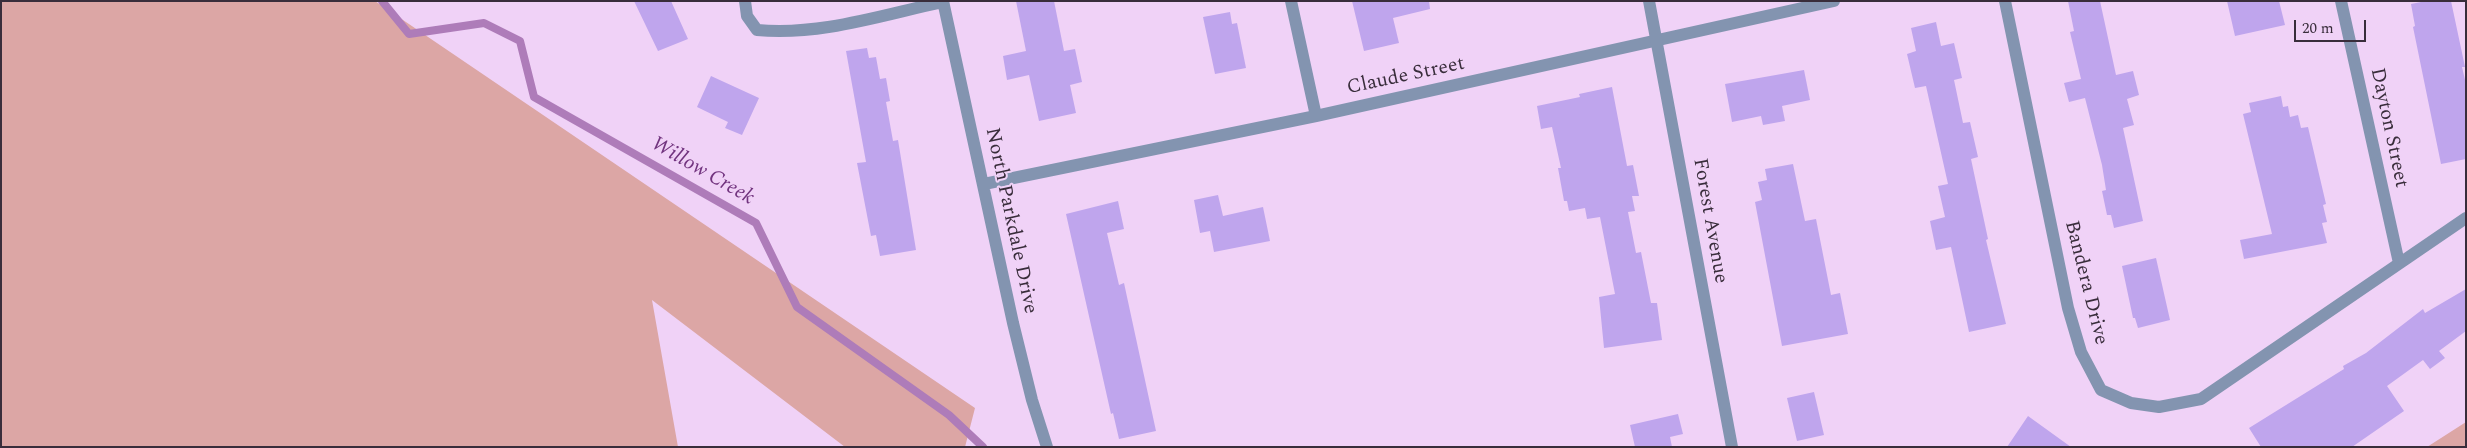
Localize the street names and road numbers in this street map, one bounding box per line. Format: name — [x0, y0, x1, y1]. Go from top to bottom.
street label: Claude Street — [1345, 53, 1467, 101]
street label: Dayton Street — [2364, 66, 2412, 190]
street label: North Parkdale Drive — [979, 126, 1041, 316]
street label: Forest Avenue — [1686, 157, 1732, 285]
street label: Bandera Drive — [2058, 218, 2112, 348]

